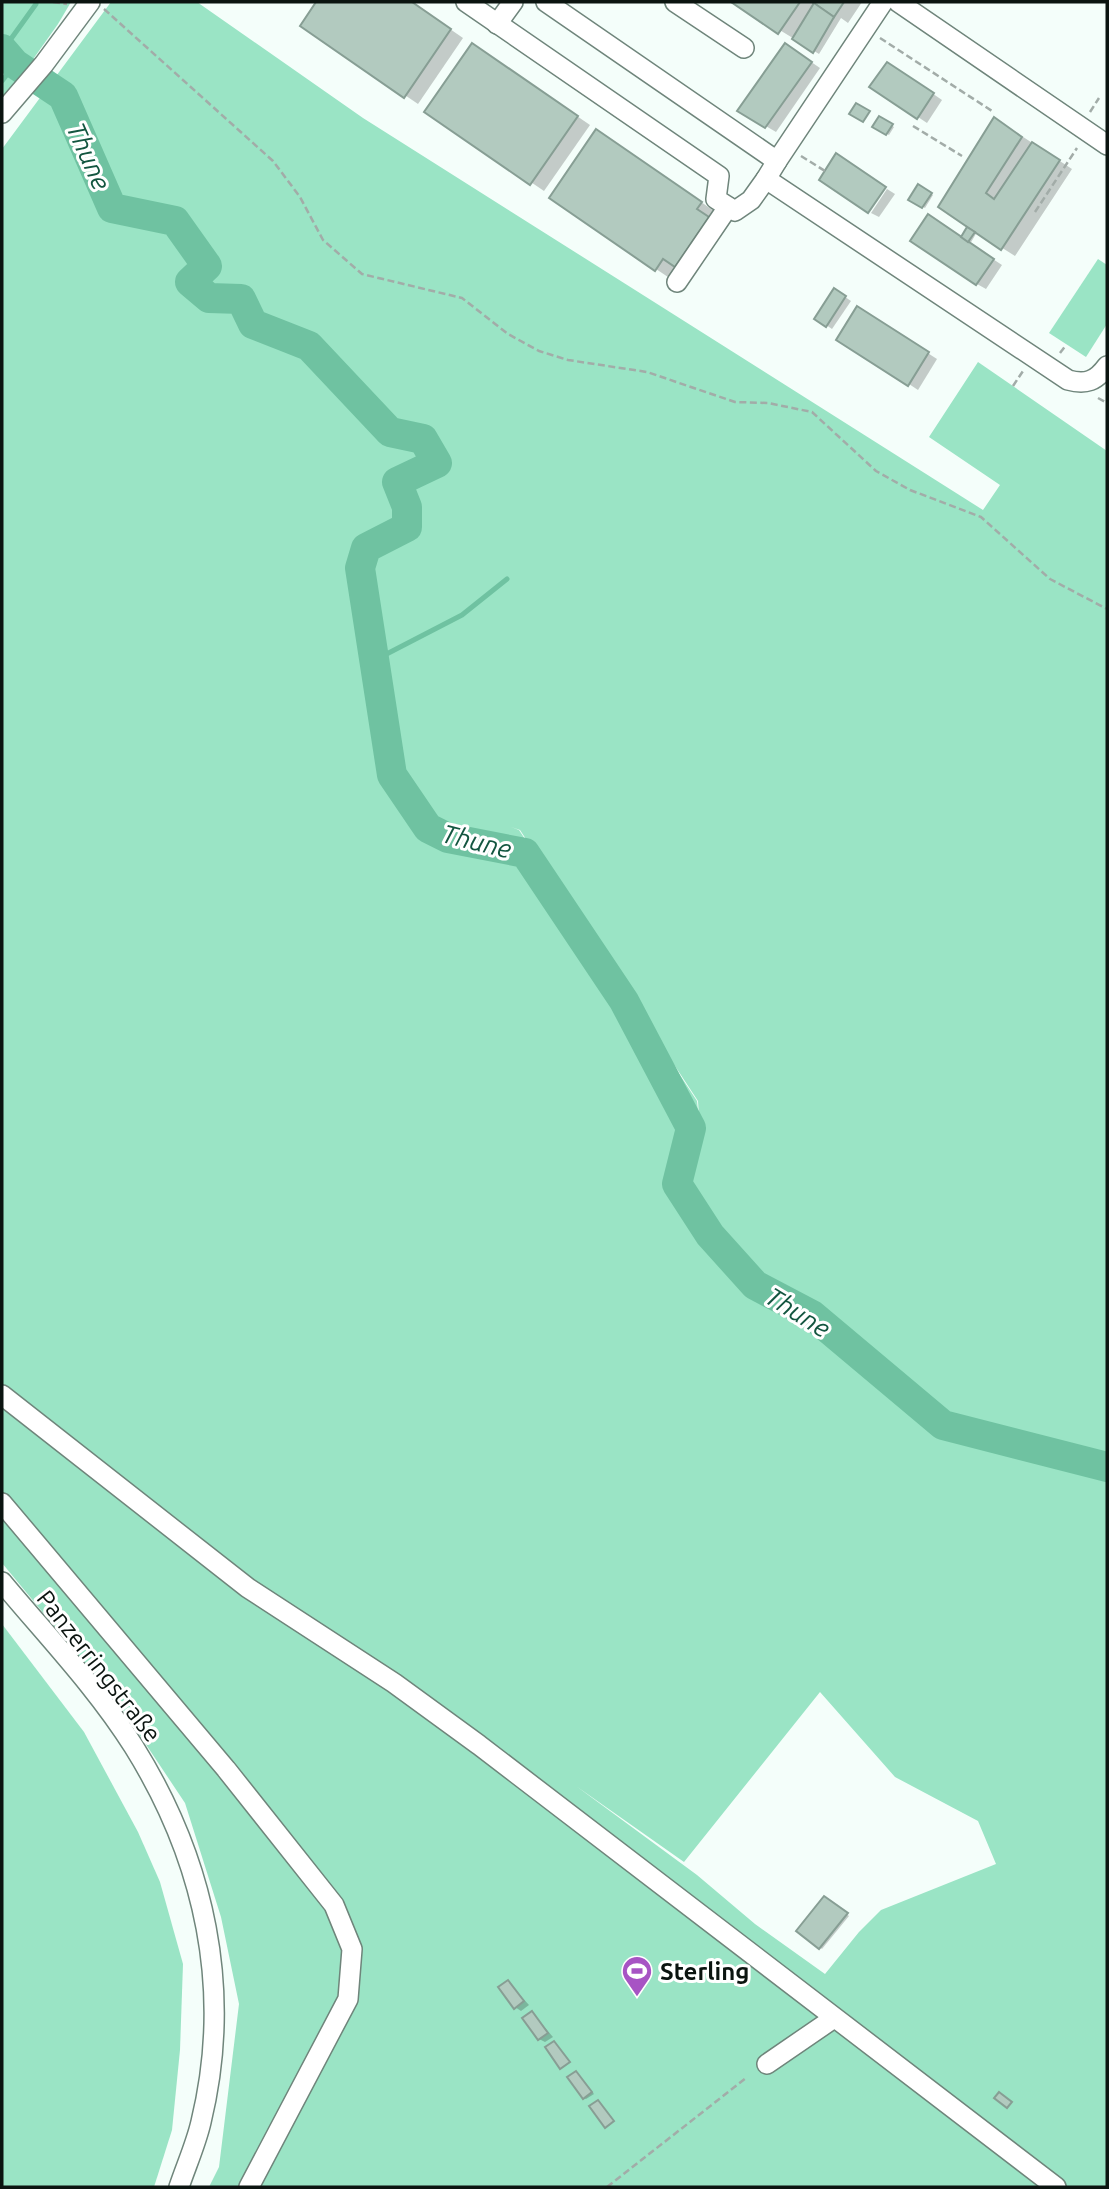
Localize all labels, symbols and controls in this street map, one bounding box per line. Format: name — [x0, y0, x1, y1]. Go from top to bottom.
water label: Thune — [61, 118, 117, 194]
water label: Thune — [439, 818, 515, 864]
water label: Thune — [761, 1281, 835, 1343]
street label: Panzerringstraße — [31, 1585, 167, 1747]
sports icon: Sterling — [620, 1954, 654, 1998]
place label: Sterling — [660, 1958, 749, 1985]

